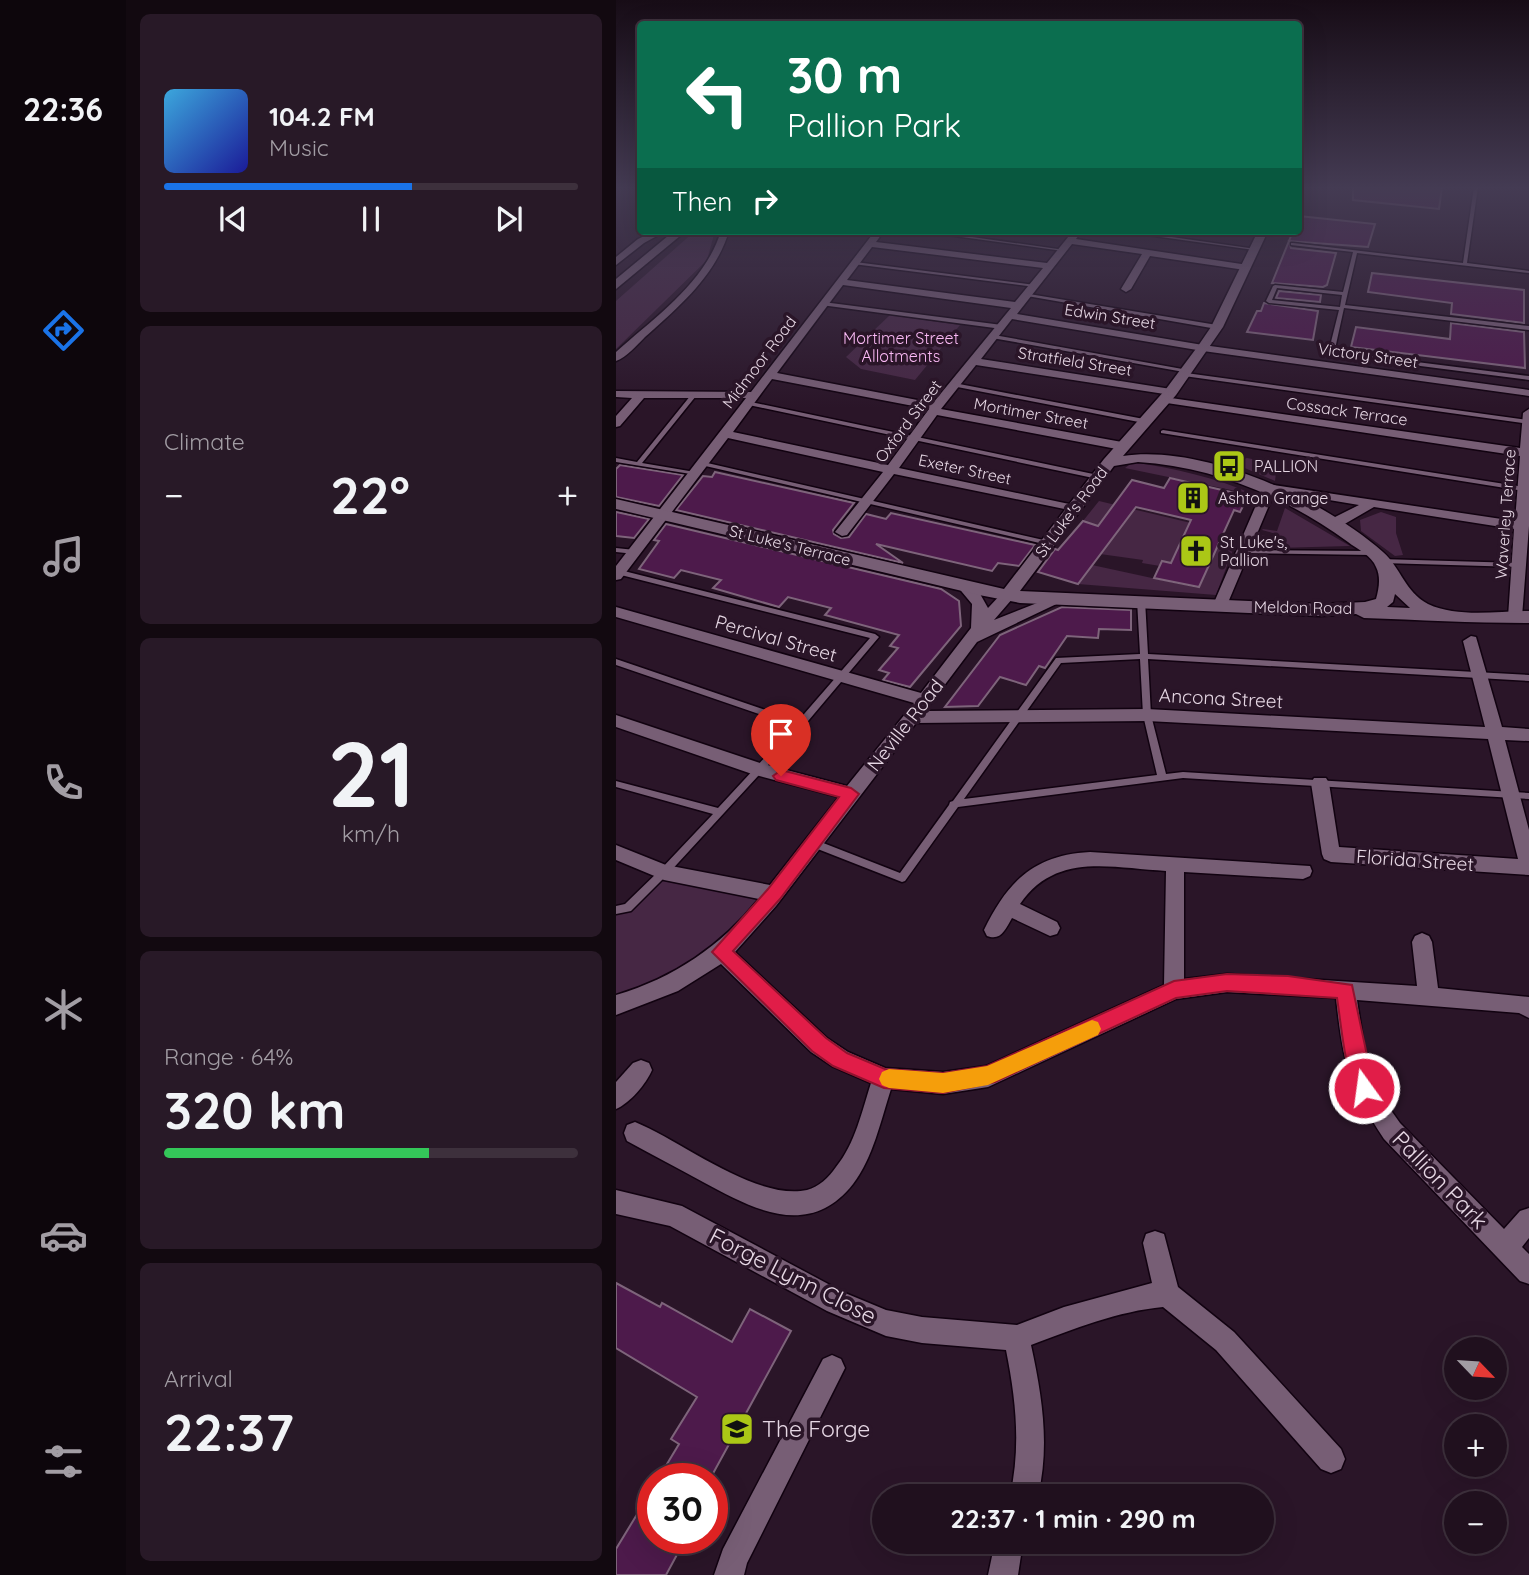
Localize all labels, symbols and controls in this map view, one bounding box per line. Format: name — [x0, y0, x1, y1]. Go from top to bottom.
text: 30 m — [787, 44, 902, 105]
icon: left — [672, 49, 763, 140]
text: 22:36 — [23, 89, 103, 129]
text: 104.2 FM — [269, 100, 375, 133]
text: Pallion Park — [787, 105, 961, 145]
text: Music — [269, 133, 329, 162]
icon: right — [746, 182, 784, 220]
text: Then — [672, 185, 732, 218]
icon: previous — [214, 200, 252, 238]
icon: pause — [352, 200, 390, 238]
icon: next — [490, 200, 528, 238]
street label: Edwin Street — [1063, 299, 1157, 333]
icon: directions — [39, 306, 88, 355]
street label: Midmoor Road — [718, 312, 800, 412]
park label: Mortimer Street Allotments — [843, 328, 959, 366]
street label: Victory Street — [1317, 338, 1419, 372]
street label: Stratfield Street — [1017, 342, 1133, 380]
street label: Oxford Street — [870, 376, 946, 466]
street label: Mortimer Street — [972, 393, 1090, 433]
street label: Cossack Terrace — [1285, 393, 1409, 429]
text: Climate — [164, 427, 245, 456]
bus stop icon: PALLION — [1210, 447, 1248, 485]
street label: Waverley Terrace — [1490, 448, 1520, 580]
street label: Exeter Street — [917, 449, 1013, 489]
place label: PALLION — [1254, 456, 1318, 476]
text: 22° — [330, 462, 410, 527]
street label: St Luke's Road — [1030, 463, 1112, 561]
text: − — [164, 471, 184, 519]
text: + — [557, 471, 578, 519]
building icon: Ashton Grange — [1174, 479, 1212, 517]
place label: Ashton Grange — [1218, 488, 1328, 508]
street label: St Luke's Terrace — [727, 520, 853, 570]
icon: music — [39, 532, 88, 581]
church icon: St Luke's, Pallion — [1177, 532, 1215, 570]
place label: St Luke's, Pallion — [1220, 532, 1287, 570]
street label: Meldon Road — [1254, 596, 1352, 618]
street label: Percival Street — [712, 609, 840, 667]
street label: Neville Road — [862, 674, 948, 776]
street label: Ancona Street — [1158, 683, 1284, 713]
pin — [751, 704, 811, 776]
icon: arrive — [762, 715, 800, 753]
text: 21 — [327, 716, 415, 830]
icon: phone — [39, 758, 88, 807]
text: km/h — [342, 819, 400, 848]
street label: Florida Street — [1355, 844, 1475, 876]
icon: climate — [39, 985, 88, 1034]
text: Range · 64% — [164, 1042, 293, 1071]
position arrow — [1327, 1051, 1401, 1125]
text: 320 km — [164, 1077, 346, 1142]
street label: Pallion Park — [1386, 1125, 1494, 1235]
icon: car — [39, 1211, 88, 1260]
street label: Forge Lynn Close — [705, 1221, 882, 1330]
north arrow — [1444, 1337, 1507, 1400]
map controls — [1444, 1337, 1507, 1554]
text: Arrival — [164, 1364, 233, 1393]
text: 22:37 — [164, 1399, 294, 1464]
school or university icon: The Forge — [718, 1410, 756, 1448]
place label: The Forge — [762, 1414, 870, 1443]
button: + — [1444, 1414, 1507, 1477]
icon: filters — [39, 1437, 88, 1486]
speed limit sign: 30 — [637, 1463, 728, 1554]
button: − — [1444, 1491, 1507, 1554]
text: 22:37 · 1 min · 290 m — [950, 1502, 1196, 1535]

